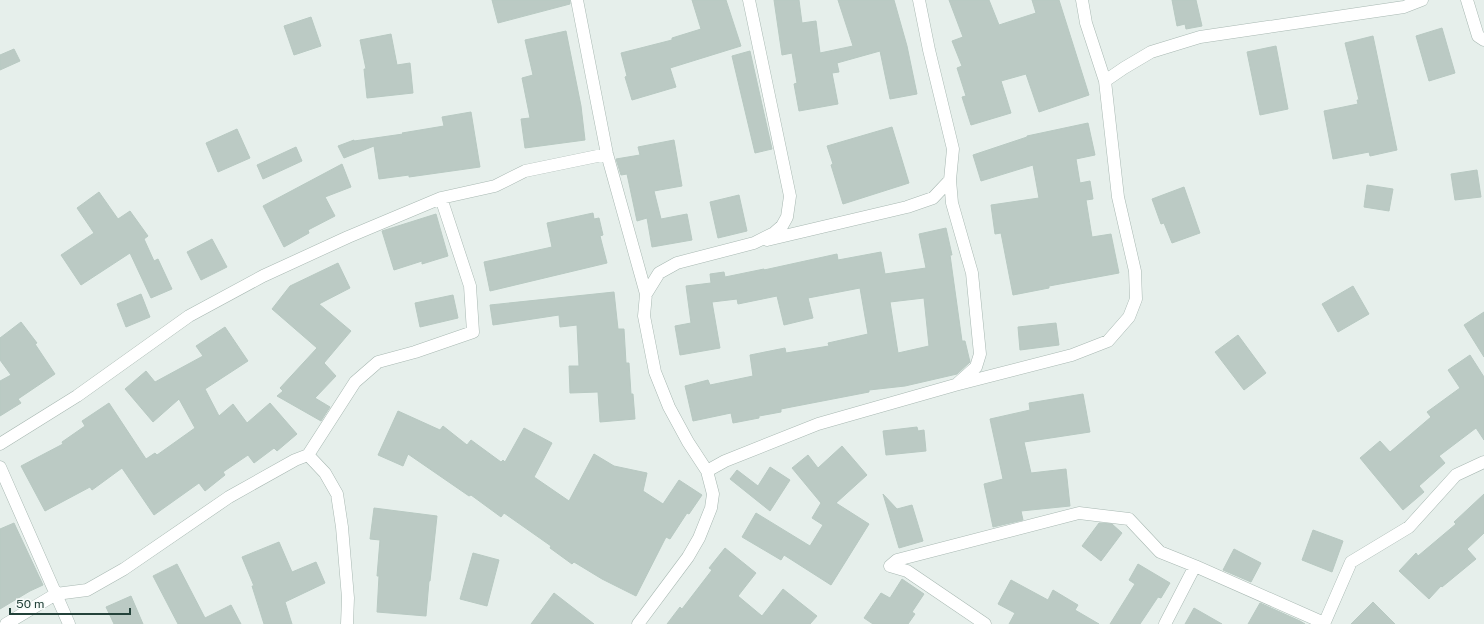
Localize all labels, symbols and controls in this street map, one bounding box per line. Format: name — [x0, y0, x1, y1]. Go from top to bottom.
scale bar — [10, 590, 130, 616]
text: 50 m — [16, 597, 44, 611]

